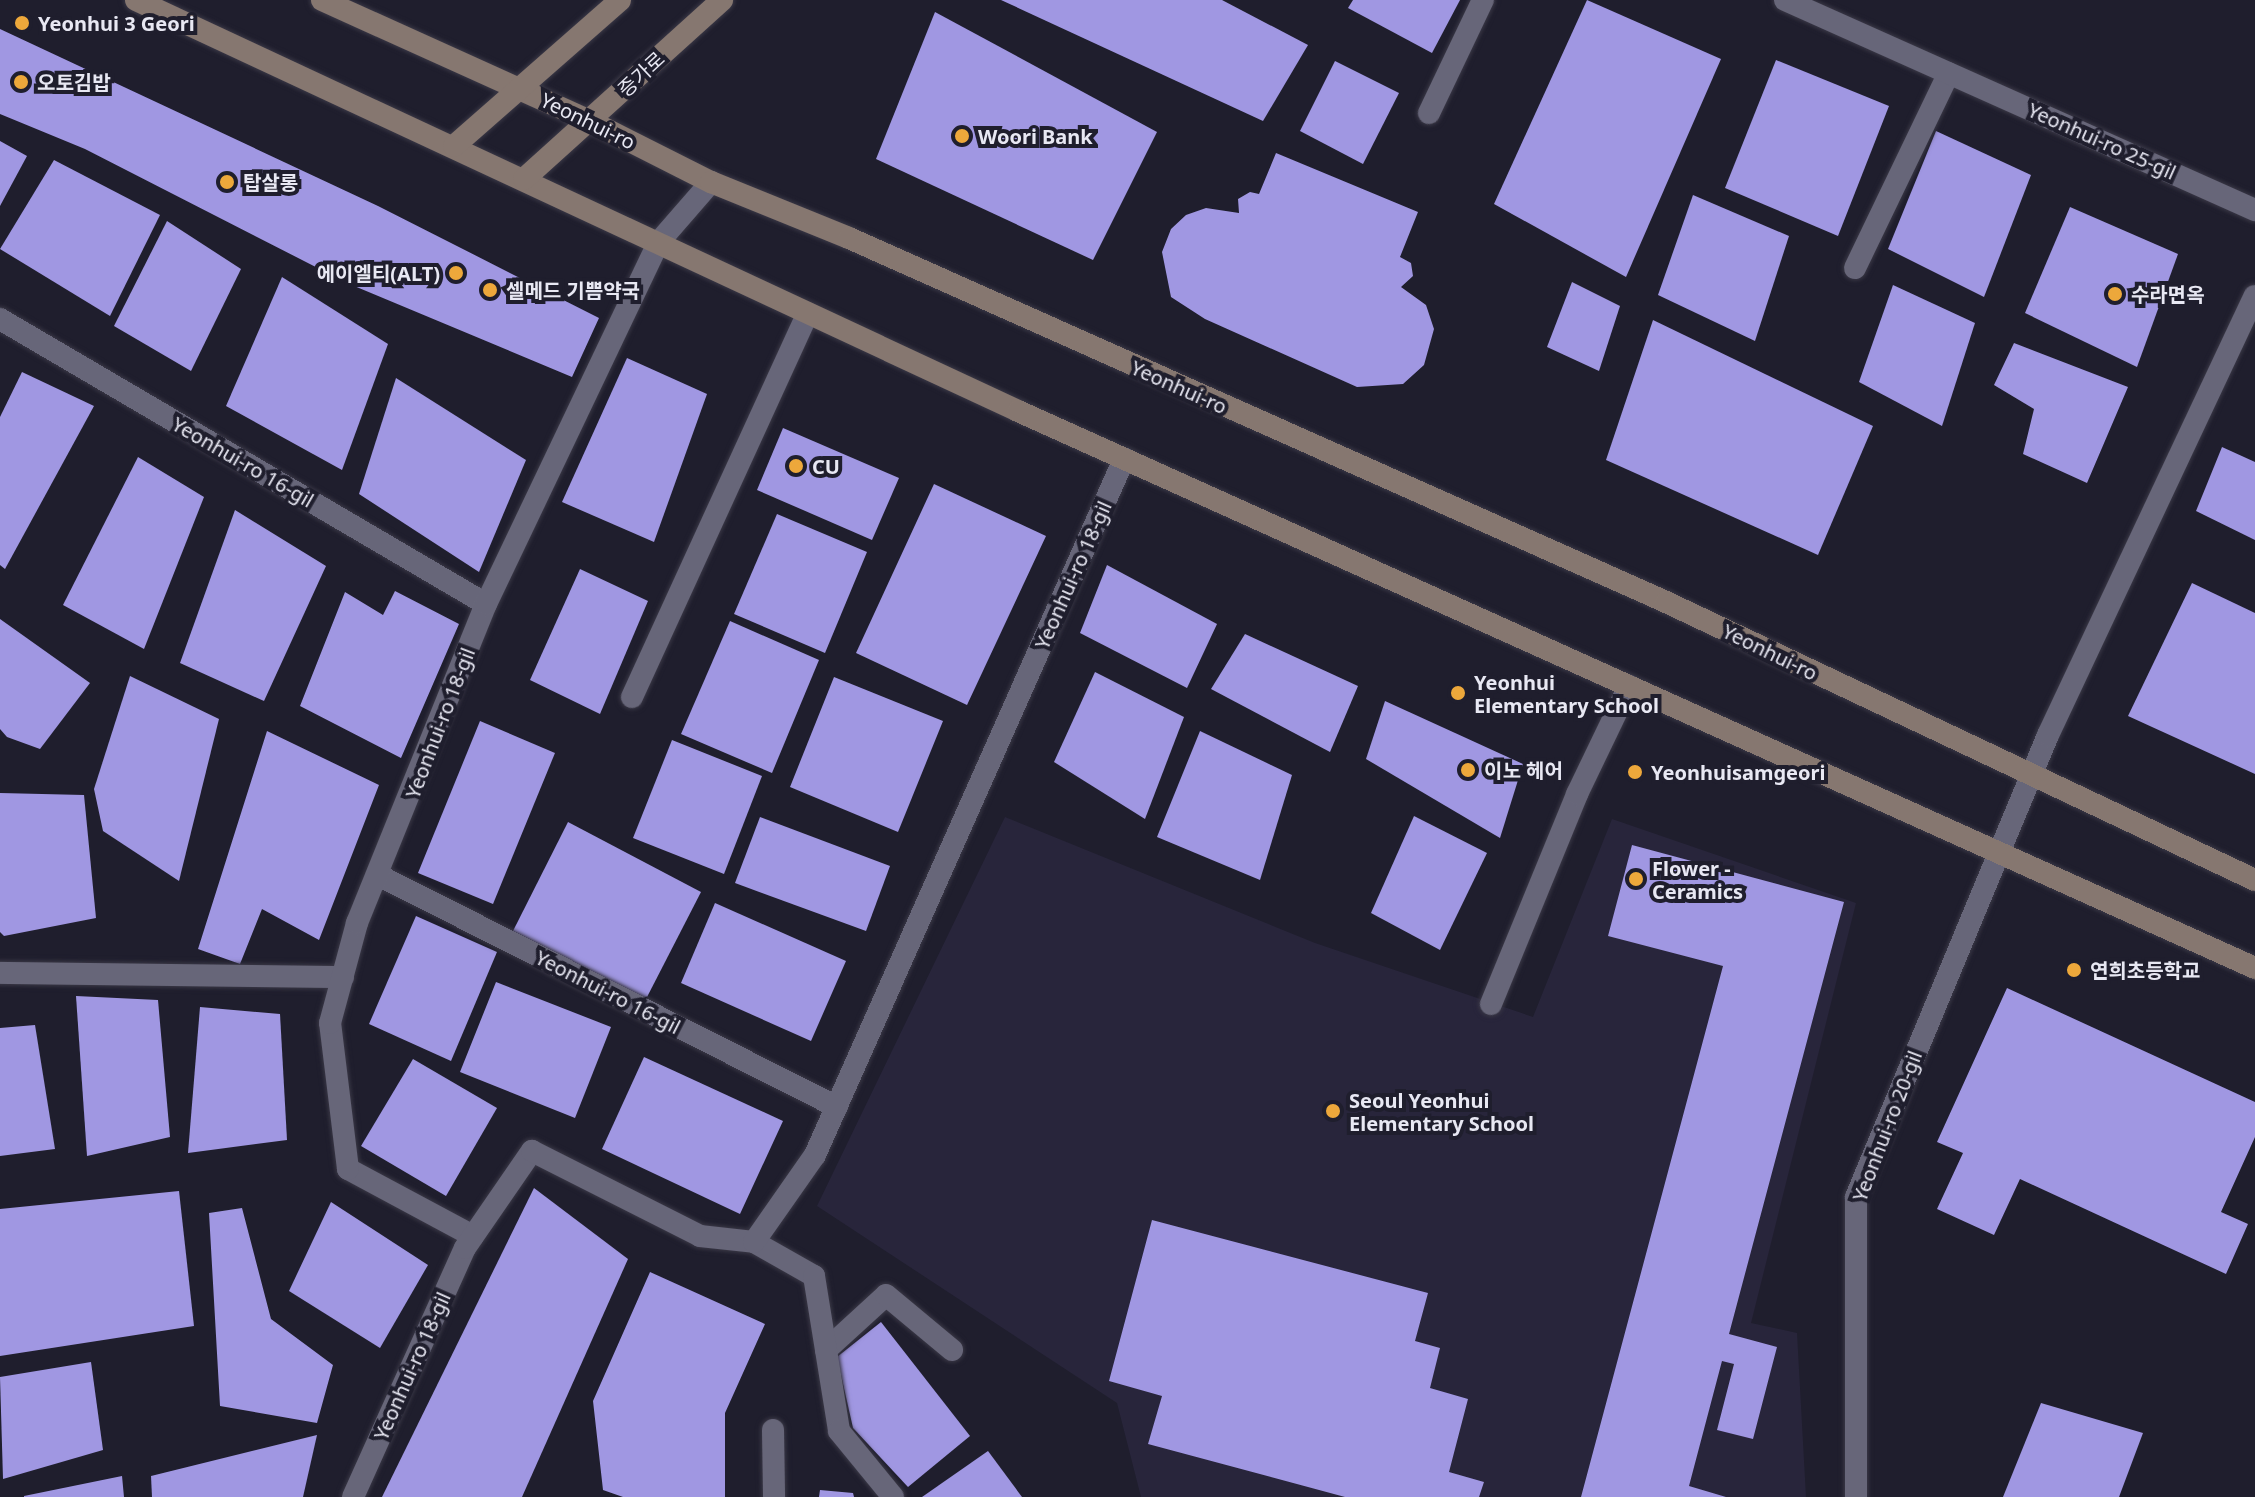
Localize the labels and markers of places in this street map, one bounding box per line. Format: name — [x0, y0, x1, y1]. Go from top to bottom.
place label: Yeonhui 3 Geori — [38, 11, 195, 35]
marker: Yeonhui 3 Geori — [13, 14, 31, 32]
place label: 오토김밥 — [37, 70, 111, 94]
marker: 오토김밥 — [12, 73, 30, 91]
place label: Woori Bank — [978, 124, 1093, 148]
marker: Woori Bank — [953, 127, 971, 145]
place label: 탑살롱 — [243, 170, 298, 194]
marker: 탑살롱 — [218, 173, 236, 191]
place label: 에이엘티(ALT) — [317, 261, 440, 285]
marker: 에이엘티(ALT) — [447, 264, 465, 282]
place label: 셀메드 기쁨약국 — [506, 278, 640, 302]
marker: 셀메드 기쁨약국 — [481, 281, 499, 299]
place label: 수라면옥 — [2131, 282, 2205, 306]
marker: 수라면옥 — [2106, 285, 2124, 303]
place label: CU — [812, 454, 840, 478]
marker: CU — [787, 457, 805, 475]
place label: Yeonhui Elementary School — [1474, 670, 1659, 717]
marker: Yeonhui Elementary School — [1449, 684, 1467, 702]
place label: 이노 헤어 — [1484, 758, 1563, 782]
place label: Yeonhuisamgeori — [1651, 760, 1825, 784]
marker: 이노 헤어 — [1459, 761, 1477, 779]
marker: Yeonhuisamgeori — [1626, 763, 1644, 781]
place label: Flower - Ceramics — [1652, 856, 1743, 903]
marker: Flower - Ceramics — [1627, 870, 1645, 888]
place label: 연희초등학교 — [2090, 958, 2200, 982]
marker: 연희초등학교 — [2065, 961, 2083, 979]
place label: Seoul Yeonhui Elementary School — [1349, 1088, 1534, 1135]
marker: Seoul Yeonhui Elementary School — [1324, 1102, 1342, 1120]

